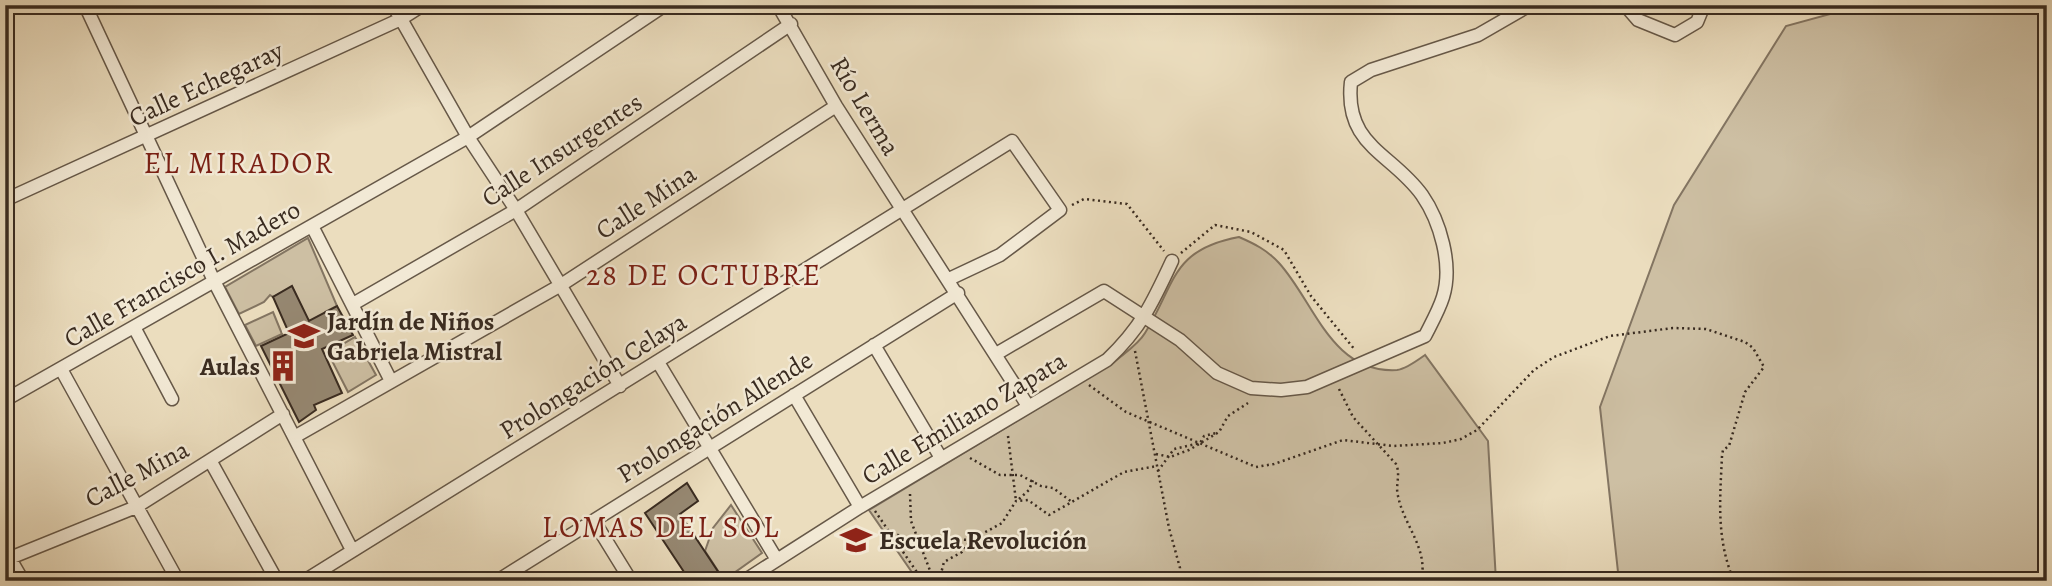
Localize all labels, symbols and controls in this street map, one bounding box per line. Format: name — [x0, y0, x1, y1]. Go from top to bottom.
street label: Calle Echegaray — [123, 33, 289, 135]
street label: Río Lerma — [822, 50, 908, 162]
street label: Calle Insurgentes — [475, 85, 649, 215]
district label: EL MIRADOR — [143, 143, 335, 183]
street label: Calle Mina — [589, 156, 703, 248]
street label: Calle Francisco I. Madero — [57, 192, 307, 356]
district label: 28 DE OCTUBRE — [586, 255, 822, 295]
place label: Jardín de Niños Gabriela Mistral — [327, 304, 502, 369]
street label: Prolongación Celaya — [493, 304, 693, 448]
school or university icon: Jardín de Niños Gabriela Mistral — [287, 319, 321, 353]
street label: Prolongación Allende — [610, 343, 820, 491]
street label: Calle Emiliano Zapata — [855, 343, 1073, 493]
place label: Aulas — [199, 349, 260, 384]
building icon: Aulas — [266, 349, 300, 383]
street label: Calle Mina — [79, 432, 195, 516]
district label: LOMAS DEL SOL — [542, 507, 780, 547]
school or university icon: Escuela Revolución — [839, 523, 873, 557]
place label: Escuela Revolución — [879, 523, 1087, 558]

